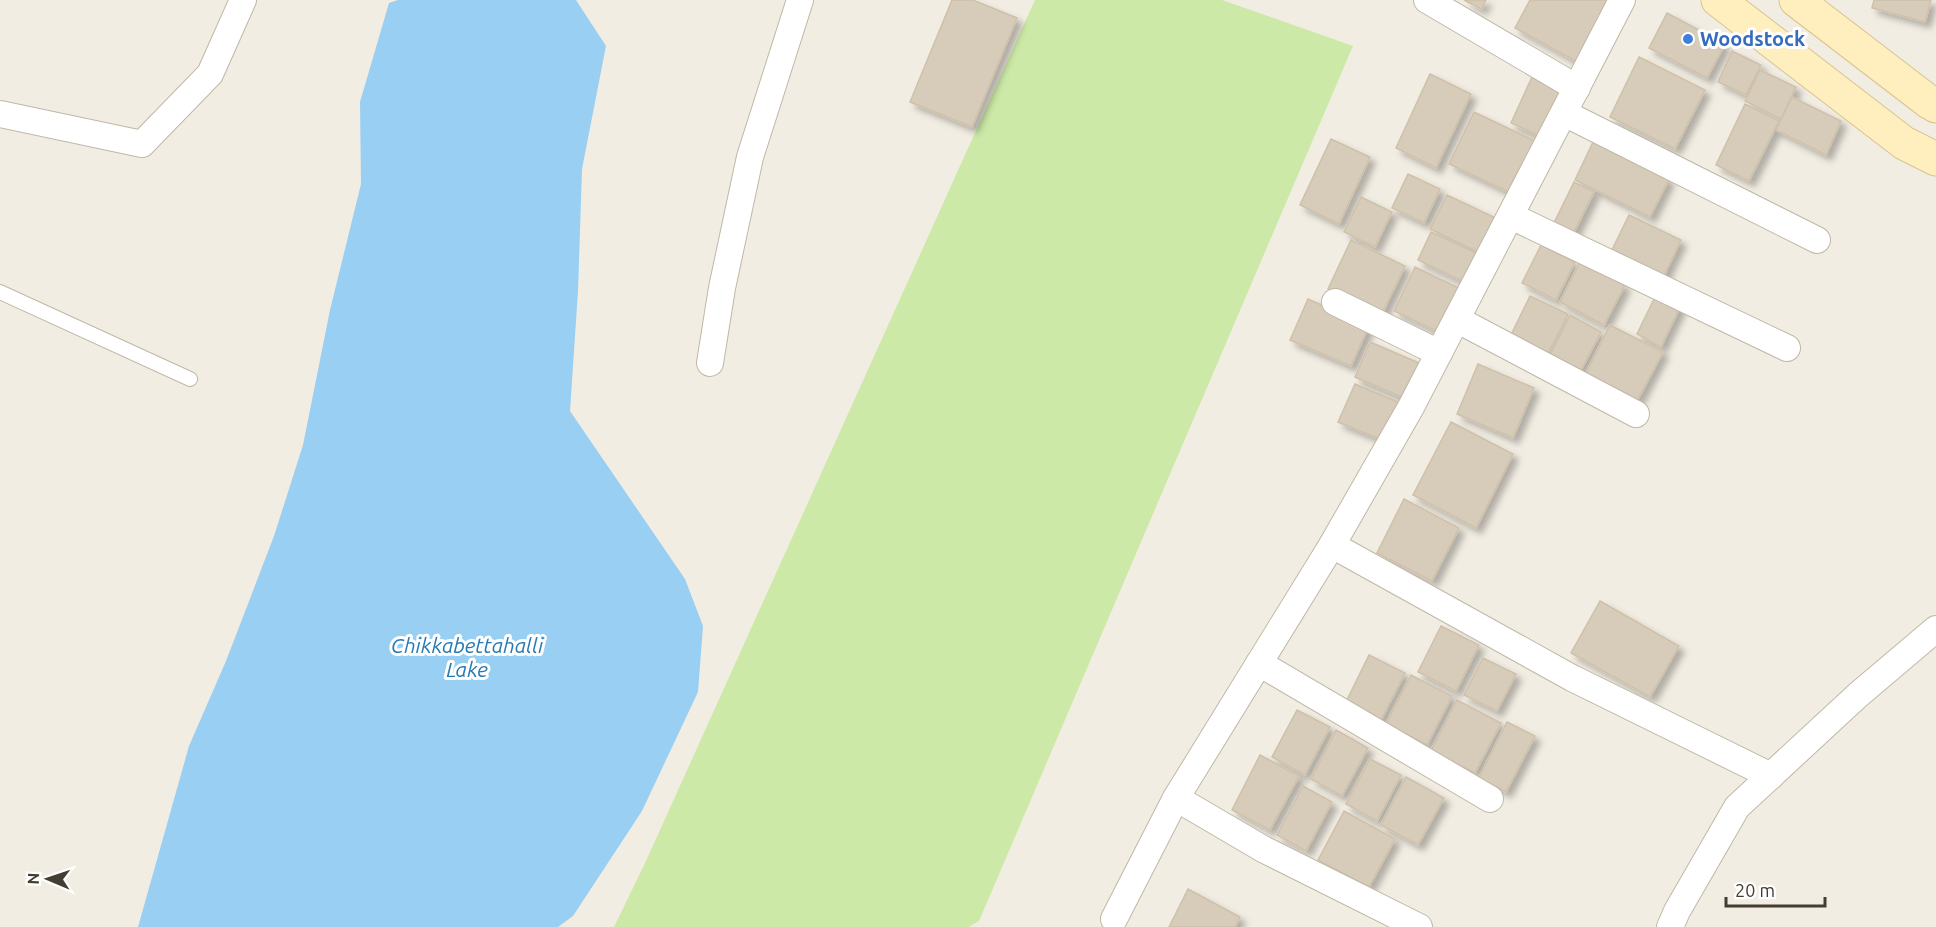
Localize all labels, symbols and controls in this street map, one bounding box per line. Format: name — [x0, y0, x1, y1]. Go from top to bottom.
place label: Woodstock — [1700, 27, 1805, 50]
marker: Woodstock — [1681, 32, 1695, 46]
water label: Chikkabettahalli Lake — [391, 633, 544, 681]
north arrow — [18, 849, 78, 909]
scale bar — [1726, 870, 1825, 908]
text: N — [24, 872, 42, 885]
text: 20 m — [1735, 880, 1775, 900]

